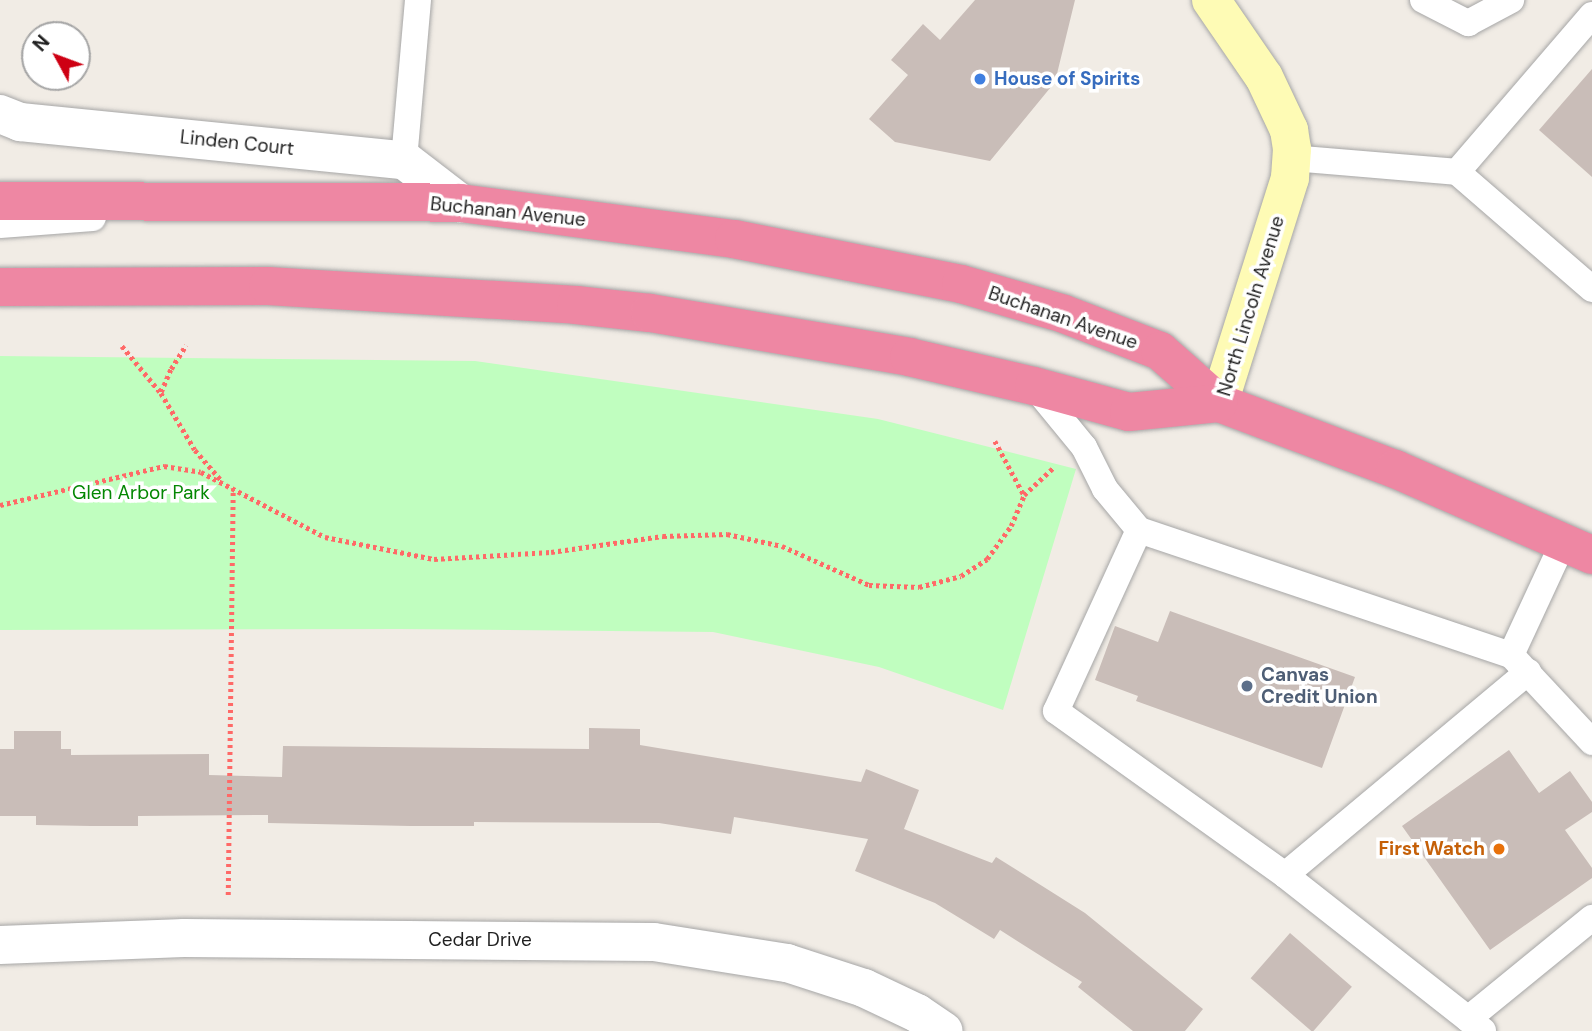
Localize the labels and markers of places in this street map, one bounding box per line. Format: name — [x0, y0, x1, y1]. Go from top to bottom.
place label: House of Spirits — [994, 68, 1140, 90]
marker: House of Spirits — [972, 71, 988, 87]
place label: Canvas Credit Union — [1261, 664, 1378, 708]
marker: Canvas Credit Union — [1239, 678, 1255, 694]
place label: First Watch — [1378, 838, 1485, 860]
marker: First Watch — [1491, 841, 1507, 857]

